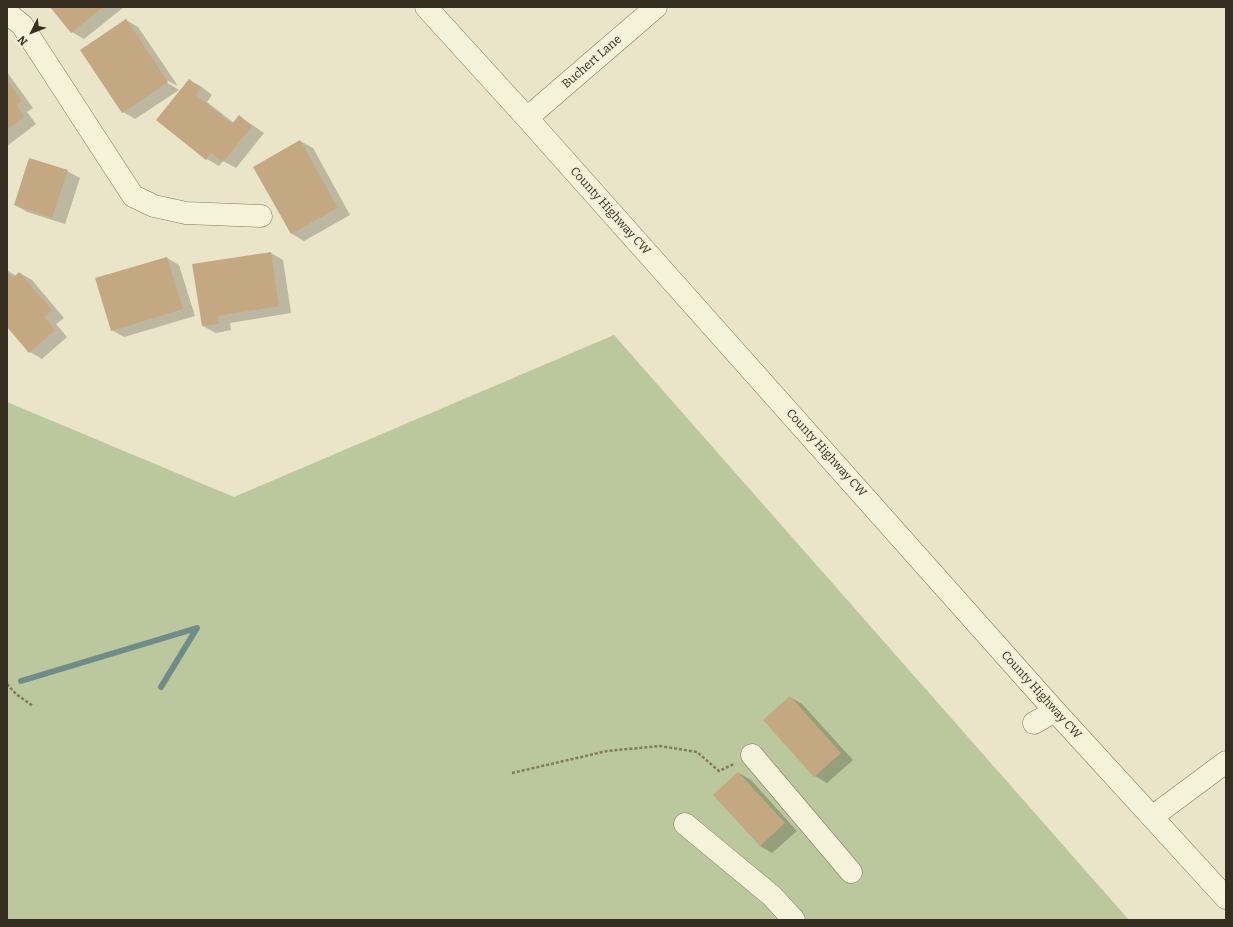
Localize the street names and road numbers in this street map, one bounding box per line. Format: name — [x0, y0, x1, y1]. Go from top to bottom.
street label: Buchert Lane — [559, 32, 625, 92]
street label: County Highway CW — [567, 164, 653, 258]
street label: County Highway CW — [783, 406, 869, 500]
street label: County Highway CW — [998, 648, 1084, 742]

